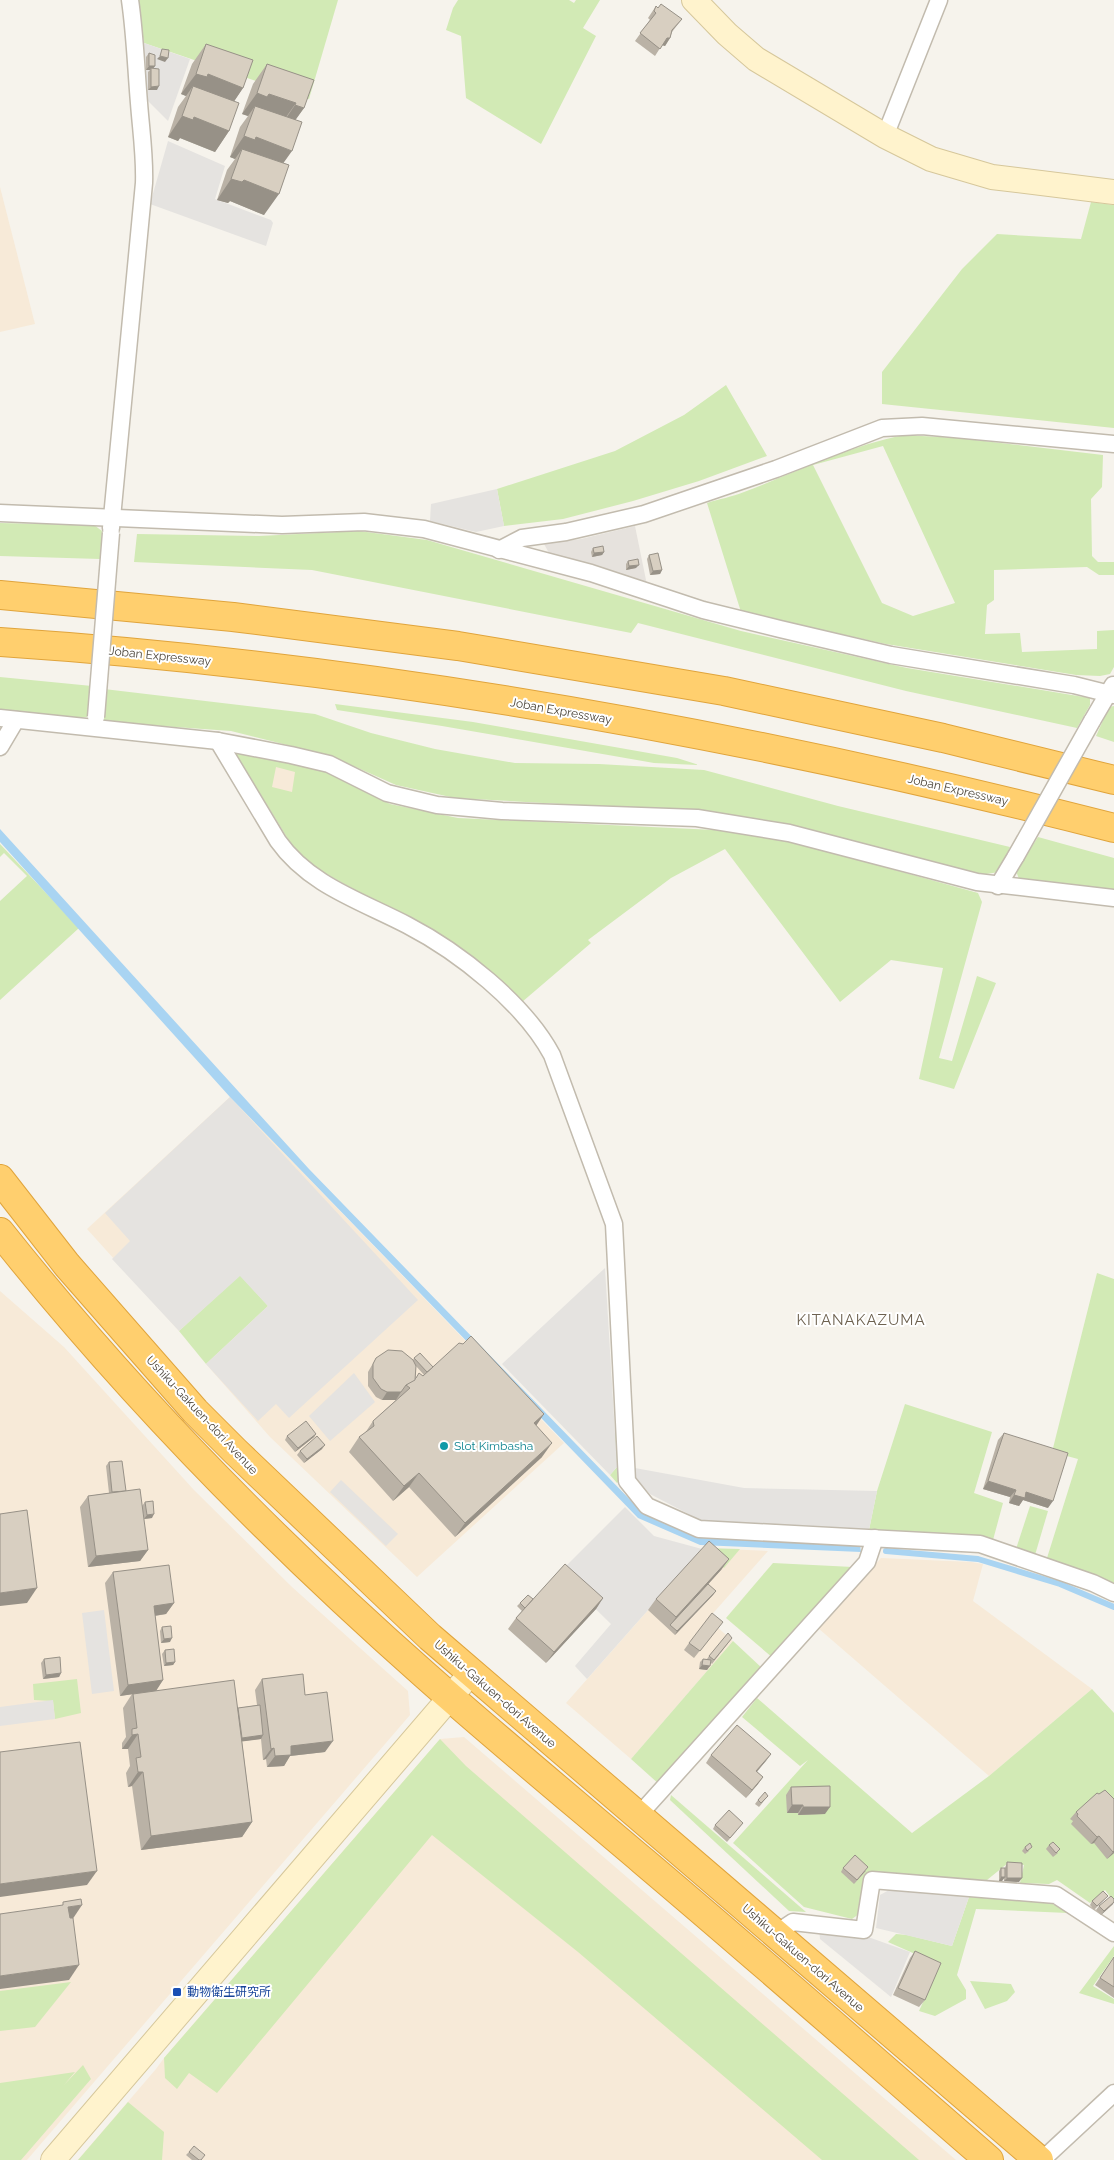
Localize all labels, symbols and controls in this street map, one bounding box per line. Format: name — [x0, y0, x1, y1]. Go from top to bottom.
street label: Joban Expressway — [108, 644, 212, 668]
street label: Joban Expressway — [509, 695, 613, 727]
street label: Joban Expressway — [906, 772, 1010, 808]
district label: KITANAKAZUMA — [796, 1311, 926, 1329]
street label: Ushiku-Gakuen-dori Avenue — [143, 1353, 261, 1477]
place label: Slot Kimbasha — [454, 1439, 533, 1453]
marker: Slot Kimbasha — [438, 1440, 450, 1452]
street label: Ushiku-Gakuen-dori Avenue — [431, 1637, 559, 1751]
street label: Ushiku-Gakuen-dori Avenue — [739, 1901, 867, 2015]
place label: 動物衛生研究所 — [187, 1985, 271, 1999]
marker: 動物衛生研究所 — [171, 1986, 183, 1998]

